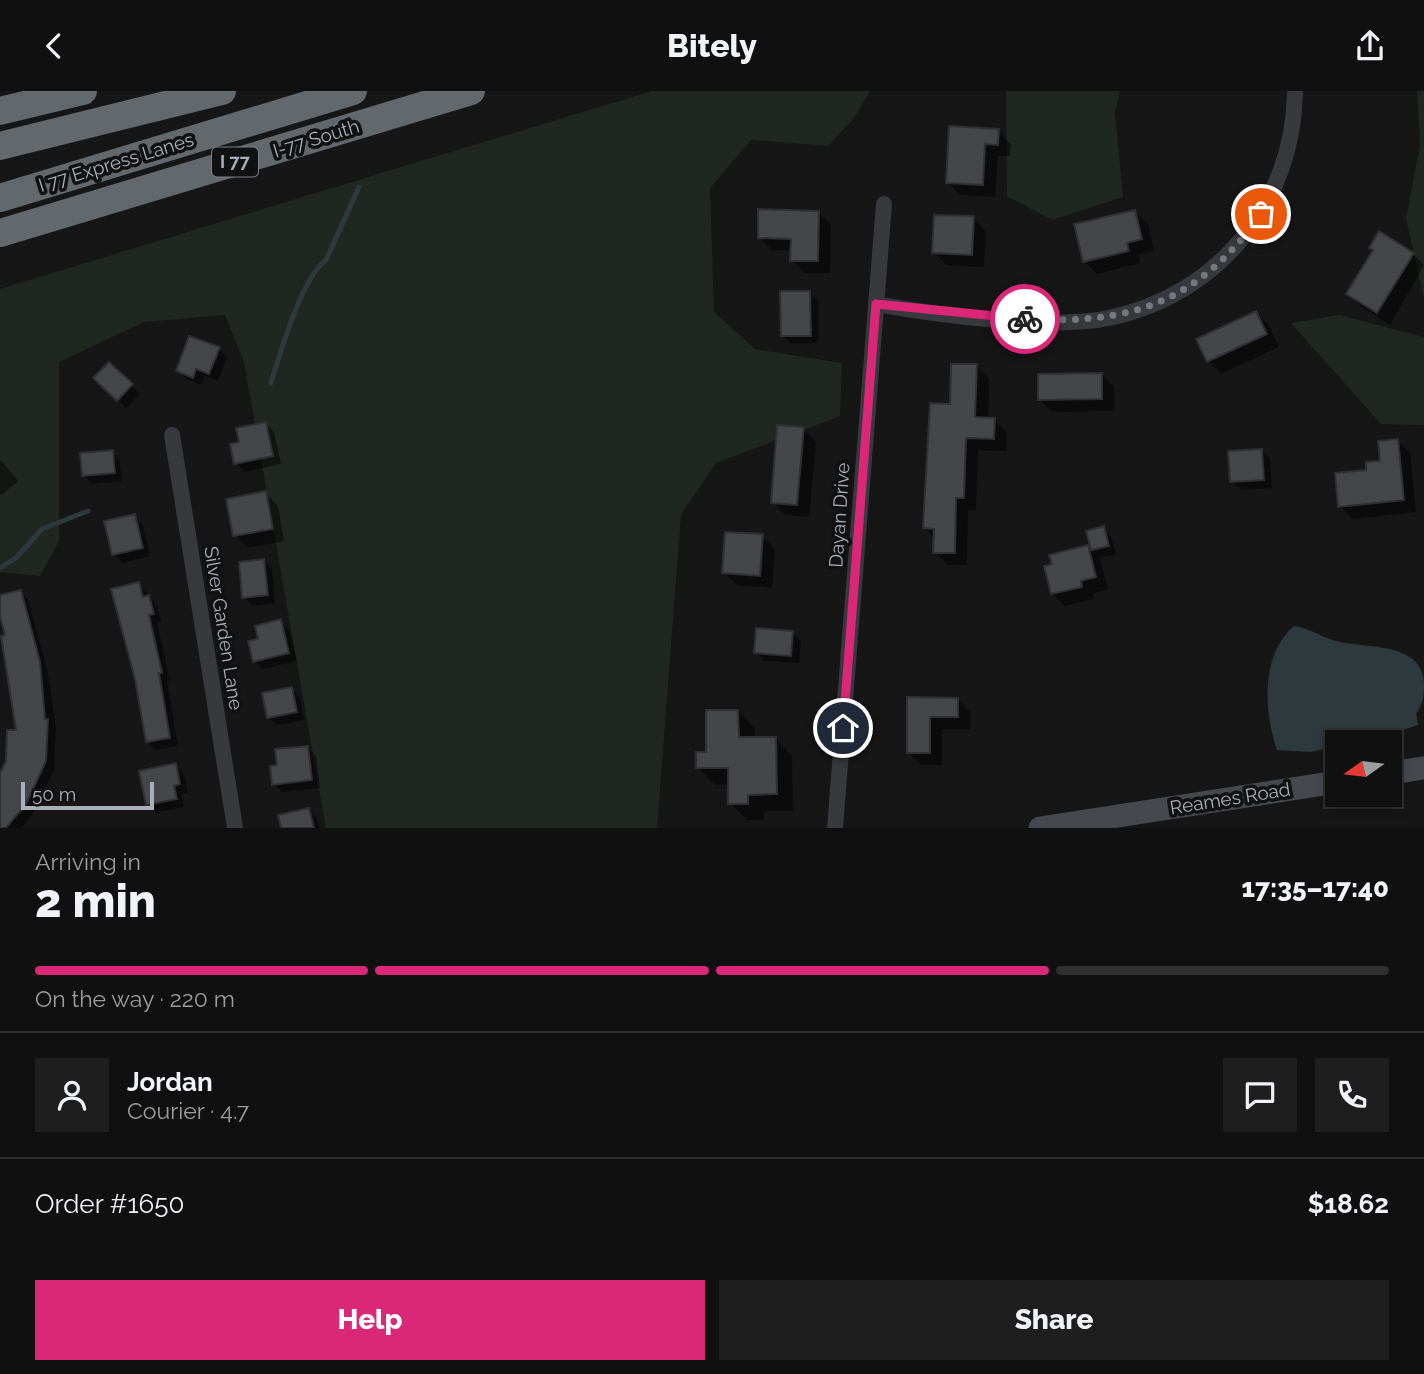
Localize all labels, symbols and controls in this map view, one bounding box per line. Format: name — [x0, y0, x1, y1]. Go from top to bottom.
icon: back — [35, 27, 73, 65]
text: Bitely — [667, 27, 757, 64]
icon: share — [1351, 27, 1389, 65]
street label: I-77 South — [270, 115, 362, 161]
street label: I 77 Express Lanes — [36, 128, 196, 196]
road number: I 77 — [212, 147, 258, 177]
pin — [1231, 184, 1291, 244]
icon: bag — [1242, 195, 1280, 233]
courier — [990, 284, 1060, 354]
icon: bike — [1006, 300, 1044, 338]
street label: Dayan Drive — [824, 462, 854, 568]
street label: Silver Garden Lane — [200, 545, 248, 711]
pin — [813, 698, 873, 758]
icon: home — [824, 709, 862, 747]
north arrow — [1325, 730, 1402, 807]
map controls — [1325, 730, 1402, 807]
street label: Reames Road — [1168, 778, 1292, 818]
scale bar — [21, 779, 154, 811]
text: 50 m — [32, 783, 76, 805]
text: Arriving in — [35, 848, 141, 875]
text: 17:35–17:40 — [1242, 873, 1389, 903]
text: 2 min — [35, 874, 156, 928]
text: On the way · 220 m — [35, 985, 235, 1012]
button: person — [35, 1058, 109, 1132]
button: chat — [1223, 1058, 1297, 1132]
button: phone — [1315, 1058, 1389, 1132]
text: Jordan — [127, 1067, 213, 1097]
text: Courier · 4.7 — [127, 1097, 249, 1124]
text: Order #1650 — [35, 1189, 184, 1219]
text: $18.62 — [1308, 1189, 1389, 1219]
button: Help — [35, 1280, 705, 1360]
button: Share — [719, 1280, 1389, 1360]

